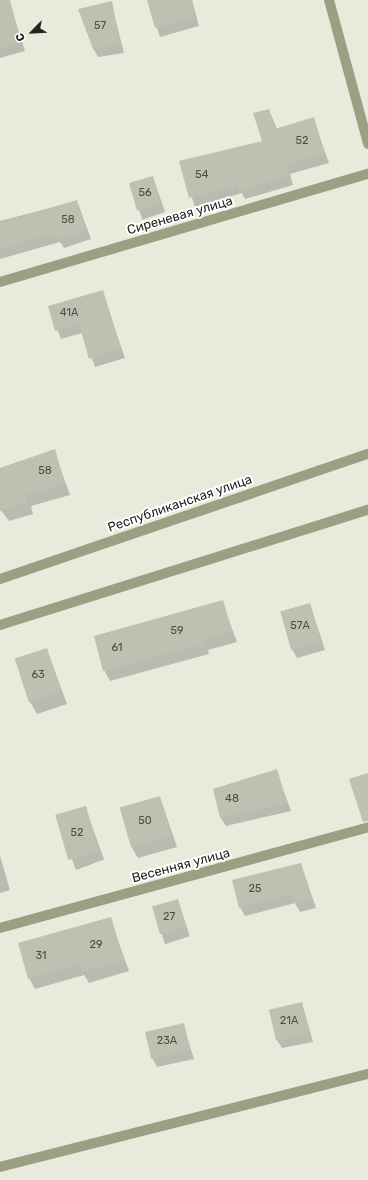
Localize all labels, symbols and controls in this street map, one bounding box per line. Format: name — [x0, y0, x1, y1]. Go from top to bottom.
north arrow — [12, 12, 52, 52]
house number: 57 — [94, 19, 106, 33]
text: С — [13, 31, 28, 43]
house number: 52 — [296, 134, 308, 148]
house number: 54 — [195, 168, 209, 182]
house number: 56 — [138, 186, 152, 200]
street label: Сиреневая улица — [125, 193, 235, 239]
house number: 58 — [61, 213, 75, 227]
house number: 41А — [60, 306, 78, 320]
house number: 58 — [38, 464, 52, 478]
street label: Республиканская улица — [106, 472, 254, 536]
house number: 57А — [290, 619, 310, 633]
house number: 59 — [170, 624, 184, 638]
house number: 61 — [111, 641, 123, 655]
house number: 63 — [31, 668, 45, 682]
house number: 48 — [225, 792, 239, 806]
house number: 50 — [138, 814, 152, 828]
house number: 52 — [71, 826, 83, 840]
street label: Весенняя улица — [130, 845, 232, 887]
house number: 25 — [249, 882, 261, 896]
house number: 27 — [163, 910, 175, 924]
house number: 29 — [90, 938, 102, 952]
house number: 31 — [35, 949, 47, 963]
house number: 21А — [280, 1014, 298, 1028]
house number: 23А — [157, 1034, 177, 1048]

